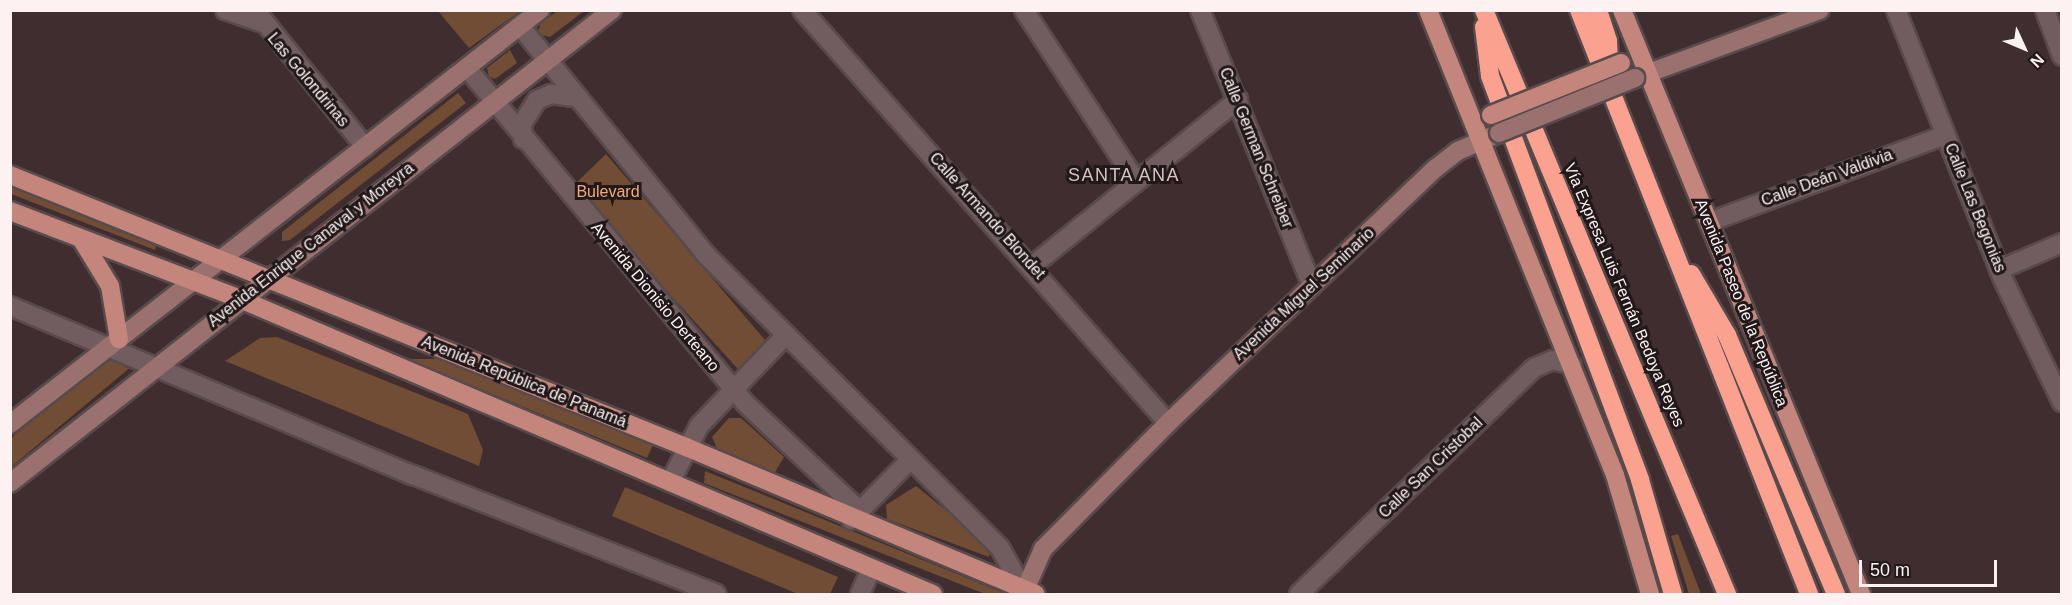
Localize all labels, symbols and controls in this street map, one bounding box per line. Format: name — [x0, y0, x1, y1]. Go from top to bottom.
north arrow — [1994, 18, 2054, 78]
street label: Las Golondrinas — [263, 29, 353, 131]
text: N — [2027, 51, 2047, 71]
street label: Calle German Schreiber — [1215, 65, 1297, 231]
street label: Calle Las Begonias — [1940, 140, 2010, 276]
street label: Calle Deán Valdivia — [1759, 145, 1895, 211]
street label: Calle Armando Blondet — [925, 148, 1049, 284]
street label: Avenida Enrique Canaval y Moreyra — [204, 159, 418, 331]
street label: Vía Expresa Luis Fernán Bedoya Reyes — [1560, 160, 1688, 430]
district label: SANTA ANA — [1067, 164, 1181, 186]
park label: Bulevard — [576, 182, 640, 202]
street label: Avenida Paseo de la República — [1691, 196, 1791, 410]
street label: Avenida Dionisio Derteano — [587, 218, 723, 376]
street label: Avenida Miguel Seminario — [1230, 224, 1378, 364]
street label: Avenida República de Panamá — [419, 332, 629, 432]
street label: Calle San Cristobal — [1375, 414, 1487, 522]
scale bar — [1862, 548, 2000, 586]
text: 50 m — [1870, 560, 1910, 580]

